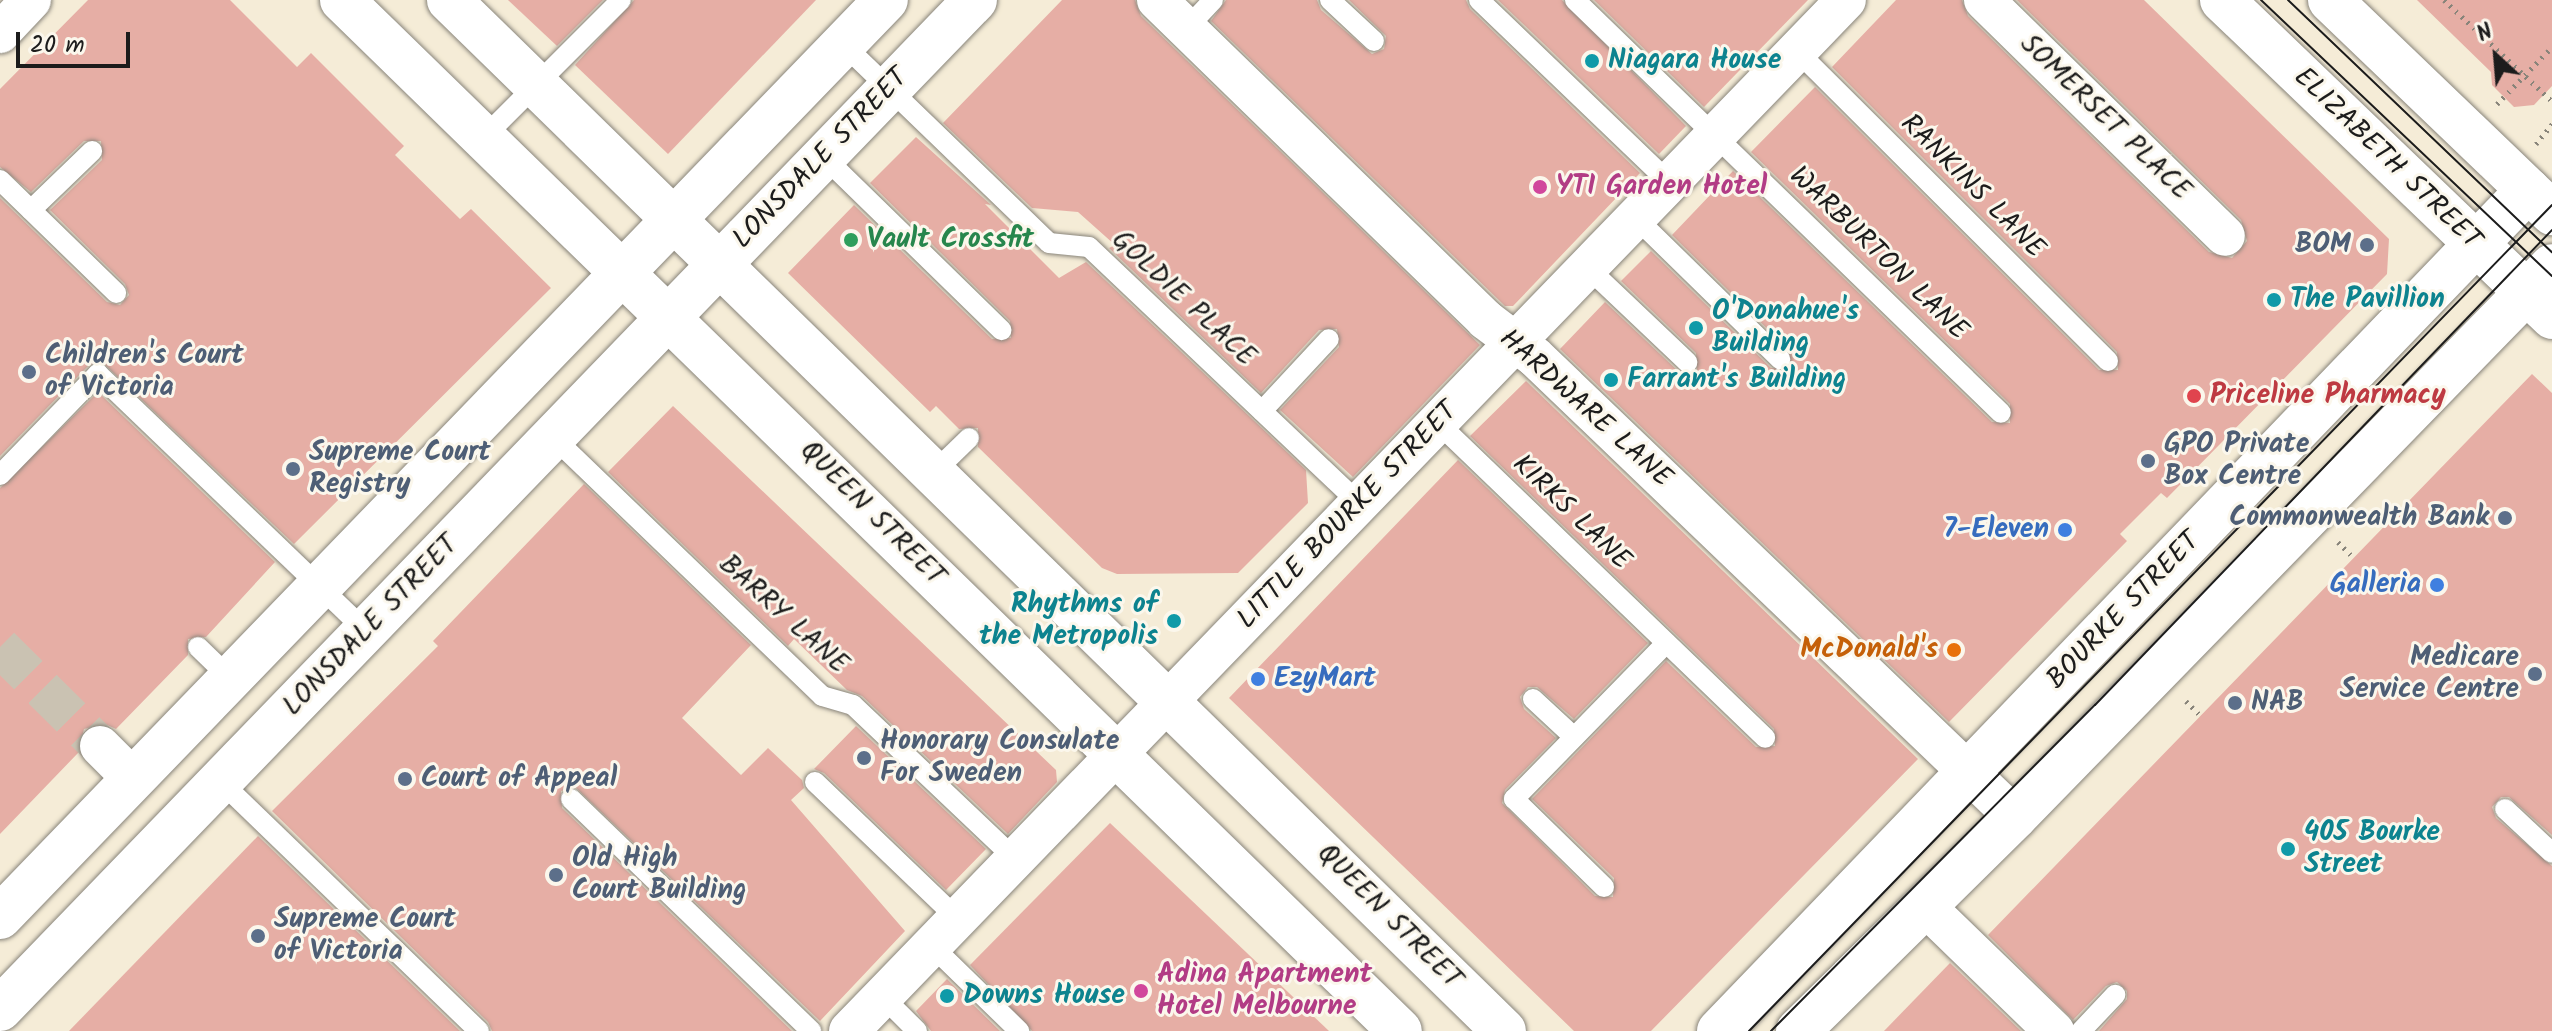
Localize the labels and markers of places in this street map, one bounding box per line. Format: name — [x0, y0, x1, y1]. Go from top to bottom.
place label: Niagara House — [1608, 44, 1782, 78]
marker: Niagara House — [1583, 52, 1601, 70]
place label: YTI Garden Hotel — [1556, 170, 1767, 204]
marker: YTI Garden Hotel — [1531, 178, 1549, 196]
place label: Vault Crossfit — [867, 223, 1034, 257]
place label: BOM — [2295, 228, 2351, 262]
marker: Vault Crossfit — [842, 231, 860, 249]
marker: BOM — [2358, 236, 2376, 254]
place label: The Pavillion — [2290, 283, 2445, 317]
marker: The Pavillion — [2265, 291, 2283, 309]
place label: O'Donahue's Building — [1712, 295, 1859, 361]
marker: O'Donahue's Building — [1687, 319, 1705, 337]
place label: Children's Court of Victoria — [45, 339, 244, 405]
marker: Children's Court of Victoria — [20, 363, 38, 381]
place label: Farrant's Building — [1627, 363, 1846, 397]
marker: Farrant's Building — [1602, 371, 1620, 389]
place label: Priceline Pharmacy — [2210, 379, 2446, 413]
marker: Priceline Pharmacy — [2185, 387, 2203, 405]
place label: GPO Private Box Centre — [2164, 428, 2309, 494]
place label: Supreme Court Registry — [309, 436, 491, 502]
marker: GPO Private Box Centre — [2139, 452, 2157, 470]
marker: Supreme Court Registry — [284, 460, 302, 478]
place label: Commonwealth Bank — [2229, 501, 2489, 535]
marker: Commonwealth Bank — [2496, 509, 2514, 527]
place label: 7-Eleven — [1943, 513, 2049, 547]
marker: 7-Eleven — [2056, 521, 2074, 539]
place label: Galleria — [2330, 568, 2421, 602]
marker: Galleria — [2428, 576, 2446, 594]
place label: Rhythms of the Metropolis — [979, 588, 1158, 654]
marker: Rhythms of the Metropolis — [1165, 612, 1183, 630]
place label: McDonald's — [1800, 633, 1938, 667]
marker: McDonald's — [1945, 641, 1963, 659]
place label: Medicare Service Centre — [2340, 641, 2519, 707]
place label: EzyMart — [1274, 662, 1376, 696]
marker: Medicare Service Centre — [2526, 665, 2544, 683]
marker: EzyMart — [1249, 670, 1267, 688]
place label: NAB — [2251, 686, 2304, 720]
marker: NAB — [2226, 694, 2244, 712]
place label: Honorary Consulate For Sweden — [880, 725, 1119, 791]
marker: Honorary Consulate For Sweden — [855, 749, 873, 767]
place label: Court of Appeal — [421, 762, 617, 796]
marker: Court of Appeal — [396, 770, 414, 788]
place label: 405 Bourke Street — [2304, 816, 2440, 882]
marker: 405 Bourke Street — [2279, 840, 2297, 858]
place label: Old High Court Building — [572, 842, 746, 908]
marker: Old High Court Building — [547, 866, 565, 884]
place label: Supreme Court of Victoria — [274, 903, 456, 969]
marker: Supreme Court of Victoria — [249, 927, 267, 945]
place label: Adina Apartment Hotel Melbourne — [1157, 958, 1372, 1024]
place label: Downs House — [963, 979, 1125, 1013]
marker: Adina Apartment Hotel Melbourne — [1132, 982, 1150, 1000]
marker: Downs House — [938, 987, 956, 1005]

